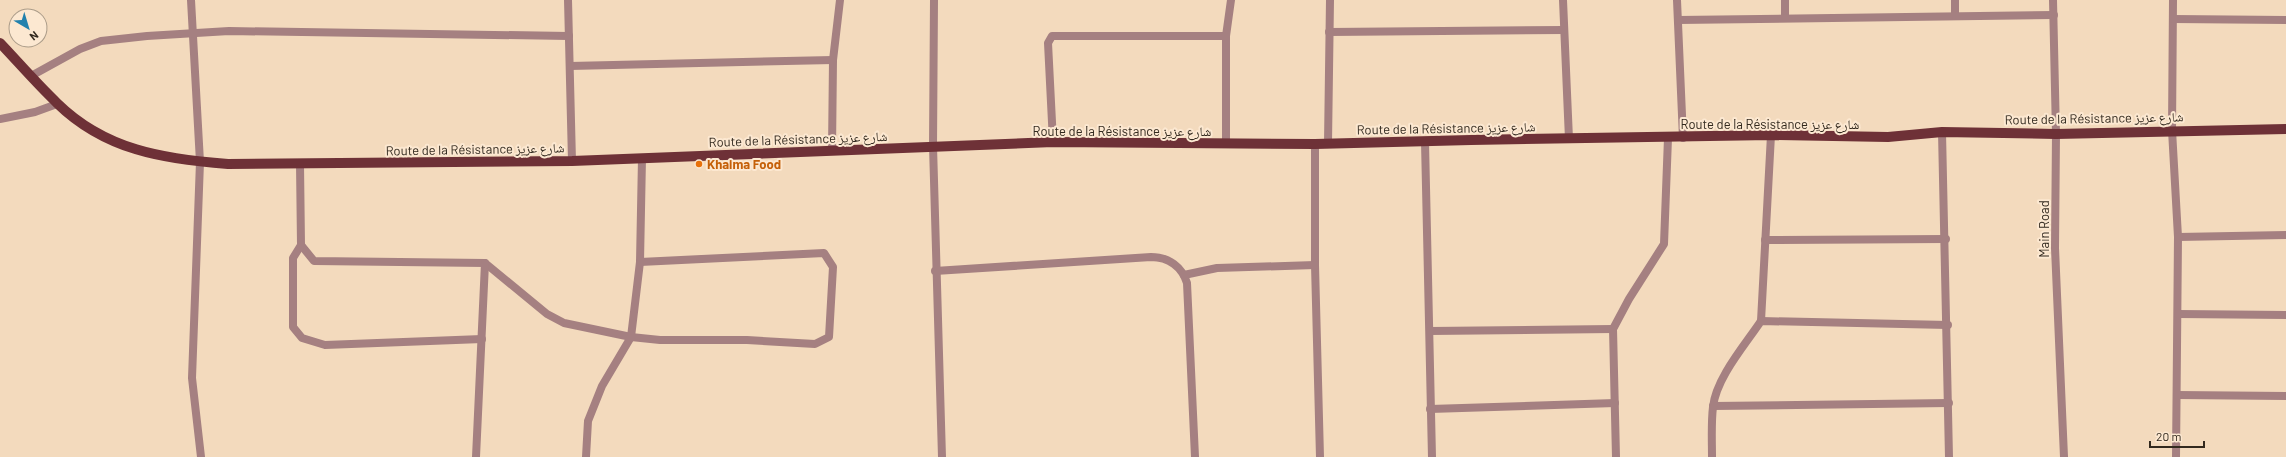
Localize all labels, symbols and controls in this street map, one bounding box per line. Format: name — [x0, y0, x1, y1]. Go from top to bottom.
north arrow — [8, 8, 48, 48]
text: N — [28, 29, 41, 44]
street label: Route de la Résistance شارع عزيز — [2004, 108, 2184, 130]
street label: Route de la Résistance شارع عزيز — [1681, 116, 1859, 134]
street label: Route de la Résistance شارع عزيز — [1356, 118, 1536, 140]
street label: Route de la Résistance شارع عزيز — [1033, 123, 1211, 141]
street label: Route de la Résistance شارع عزيز — [708, 128, 888, 152]
street label: Route de la Résistance شارع عزيز — [385, 139, 565, 161]
place label: Khaima Food — [707, 156, 781, 172]
marker: Khaima Food — [694, 159, 704, 169]
street label: Main Road — [2036, 200, 2052, 258]
scale bar — [2150, 423, 2204, 449]
text: 20 m — [2156, 429, 2182, 443]

